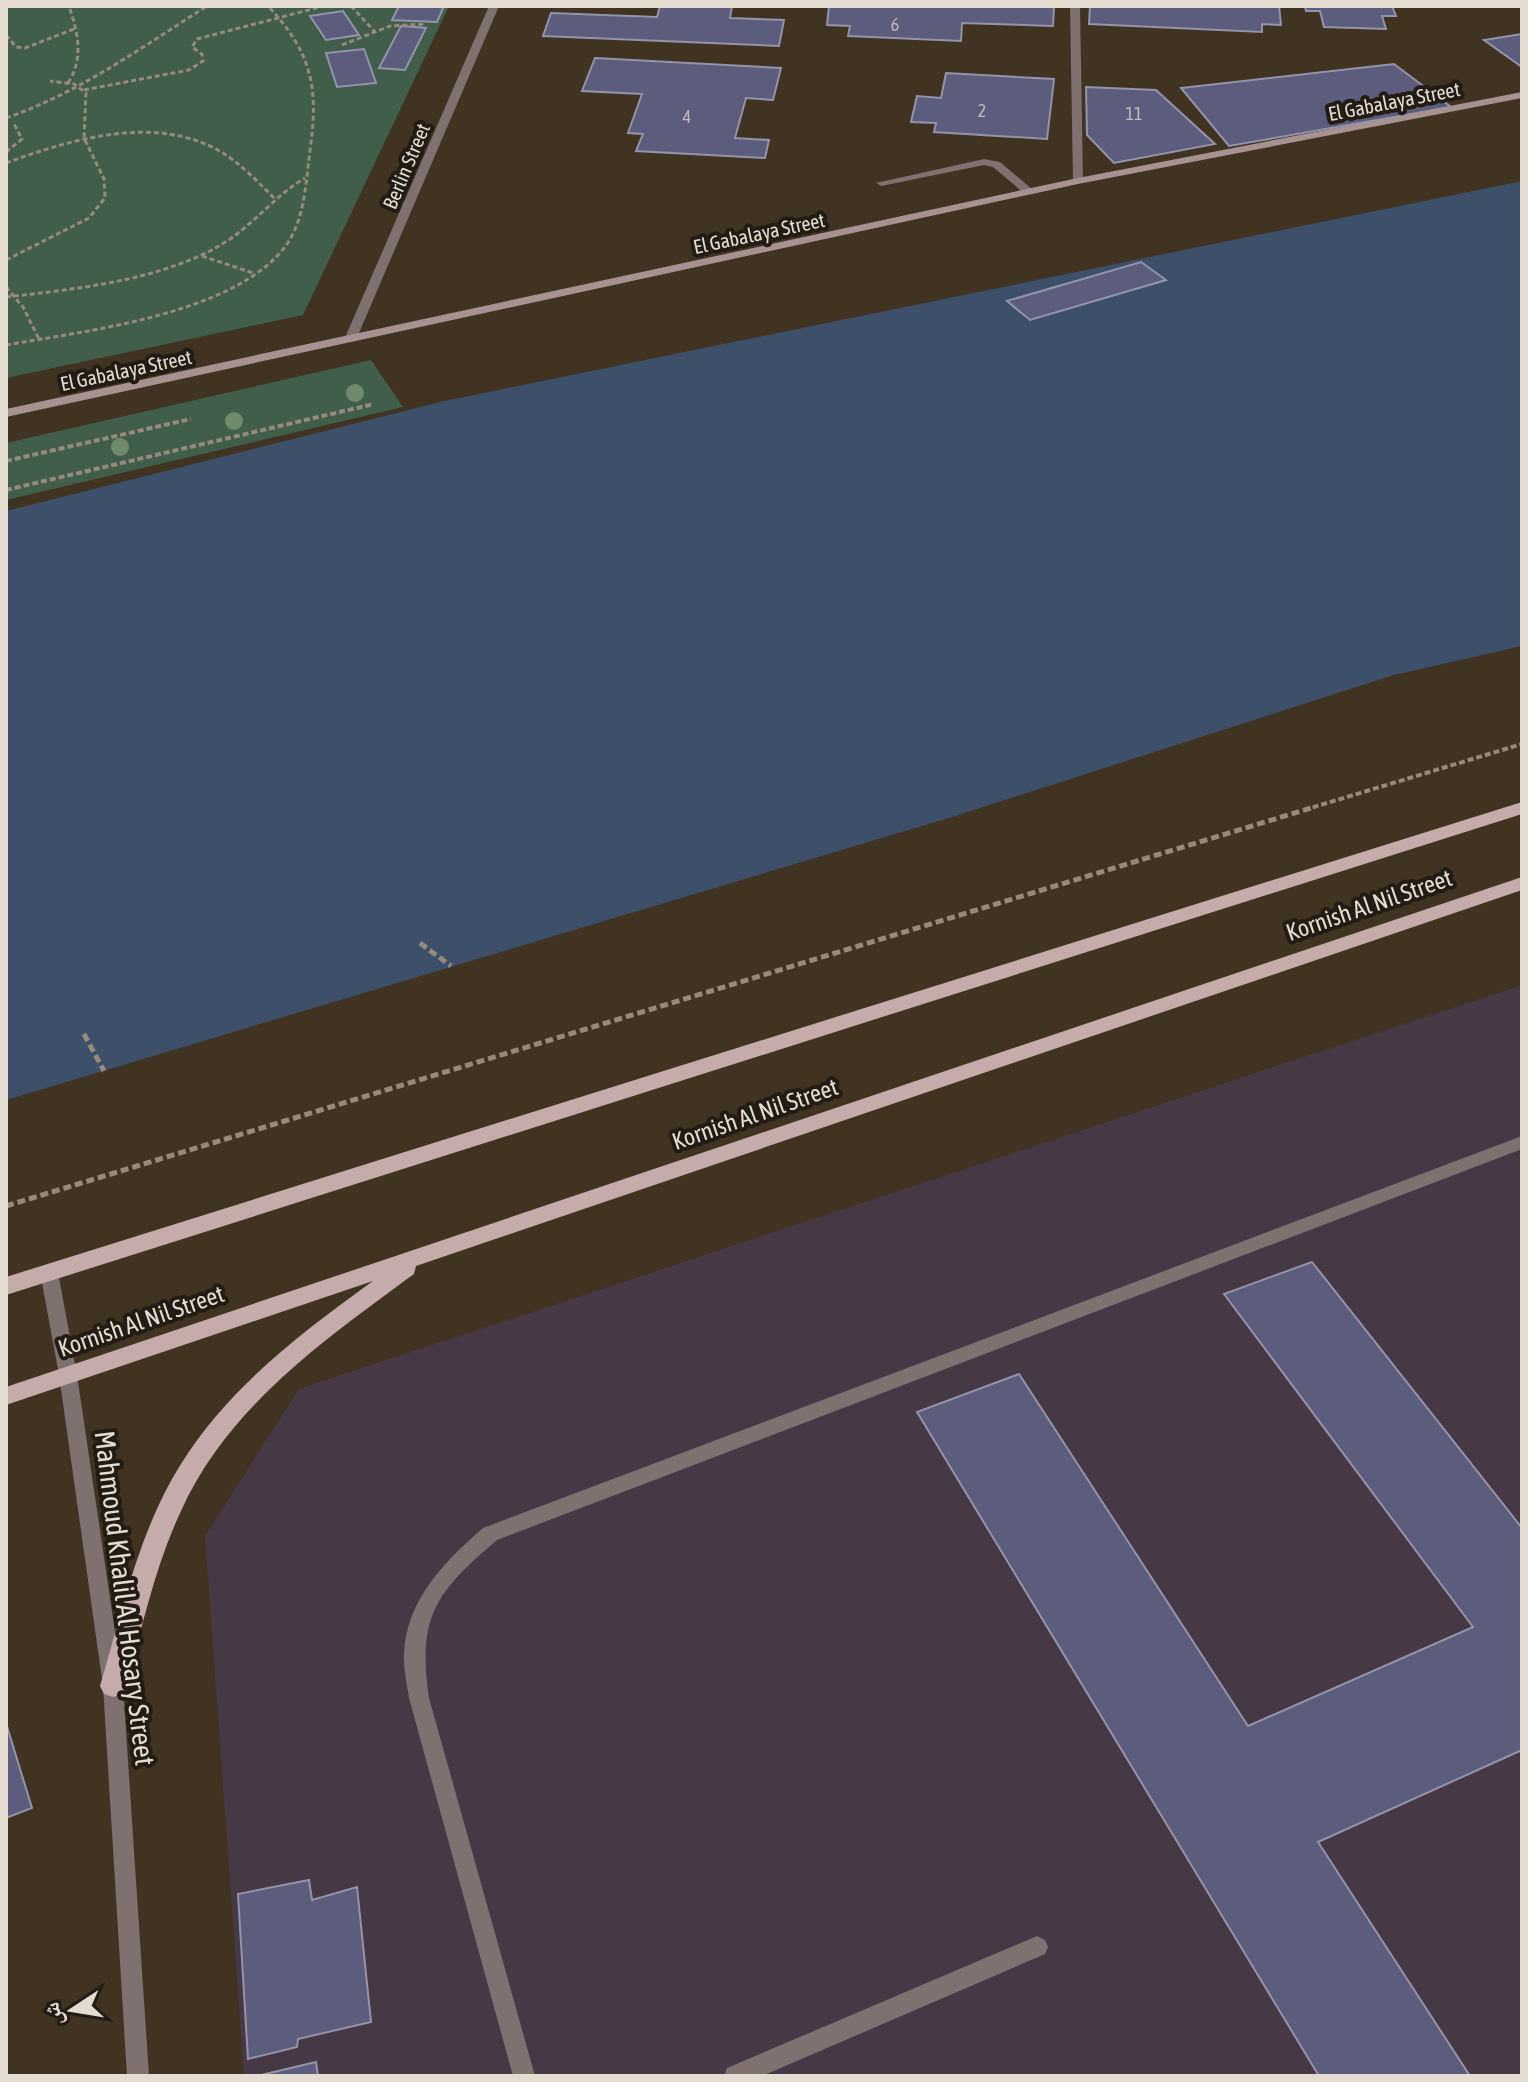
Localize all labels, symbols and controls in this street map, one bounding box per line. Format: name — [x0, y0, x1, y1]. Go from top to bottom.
house number: 6 — [891, 14, 899, 35]
street label: El Gabalaya Street — [1326, 77, 1462, 125]
house number: 2 — [978, 100, 986, 121]
house number: 11 — [1126, 103, 1142, 124]
house number: 4 — [683, 106, 691, 127]
street label: Berlin Street — [378, 120, 434, 212]
street label: El Gabalaya Street — [691, 208, 827, 258]
street label: El Gabalaya Street — [58, 345, 194, 395]
street label: Kornish Al Nil Street — [1283, 864, 1456, 946]
street label: Kornish Al Nil Street — [669, 1073, 842, 1155]
street label: Kornish Al Nil Street — [55, 1280, 228, 1362]
street label: Mahmoud Khalil Al Hosary Street — [89, 1429, 161, 1767]
north arrow — [32, 1970, 112, 2050]
text: ش — [37, 2000, 69, 2028]

